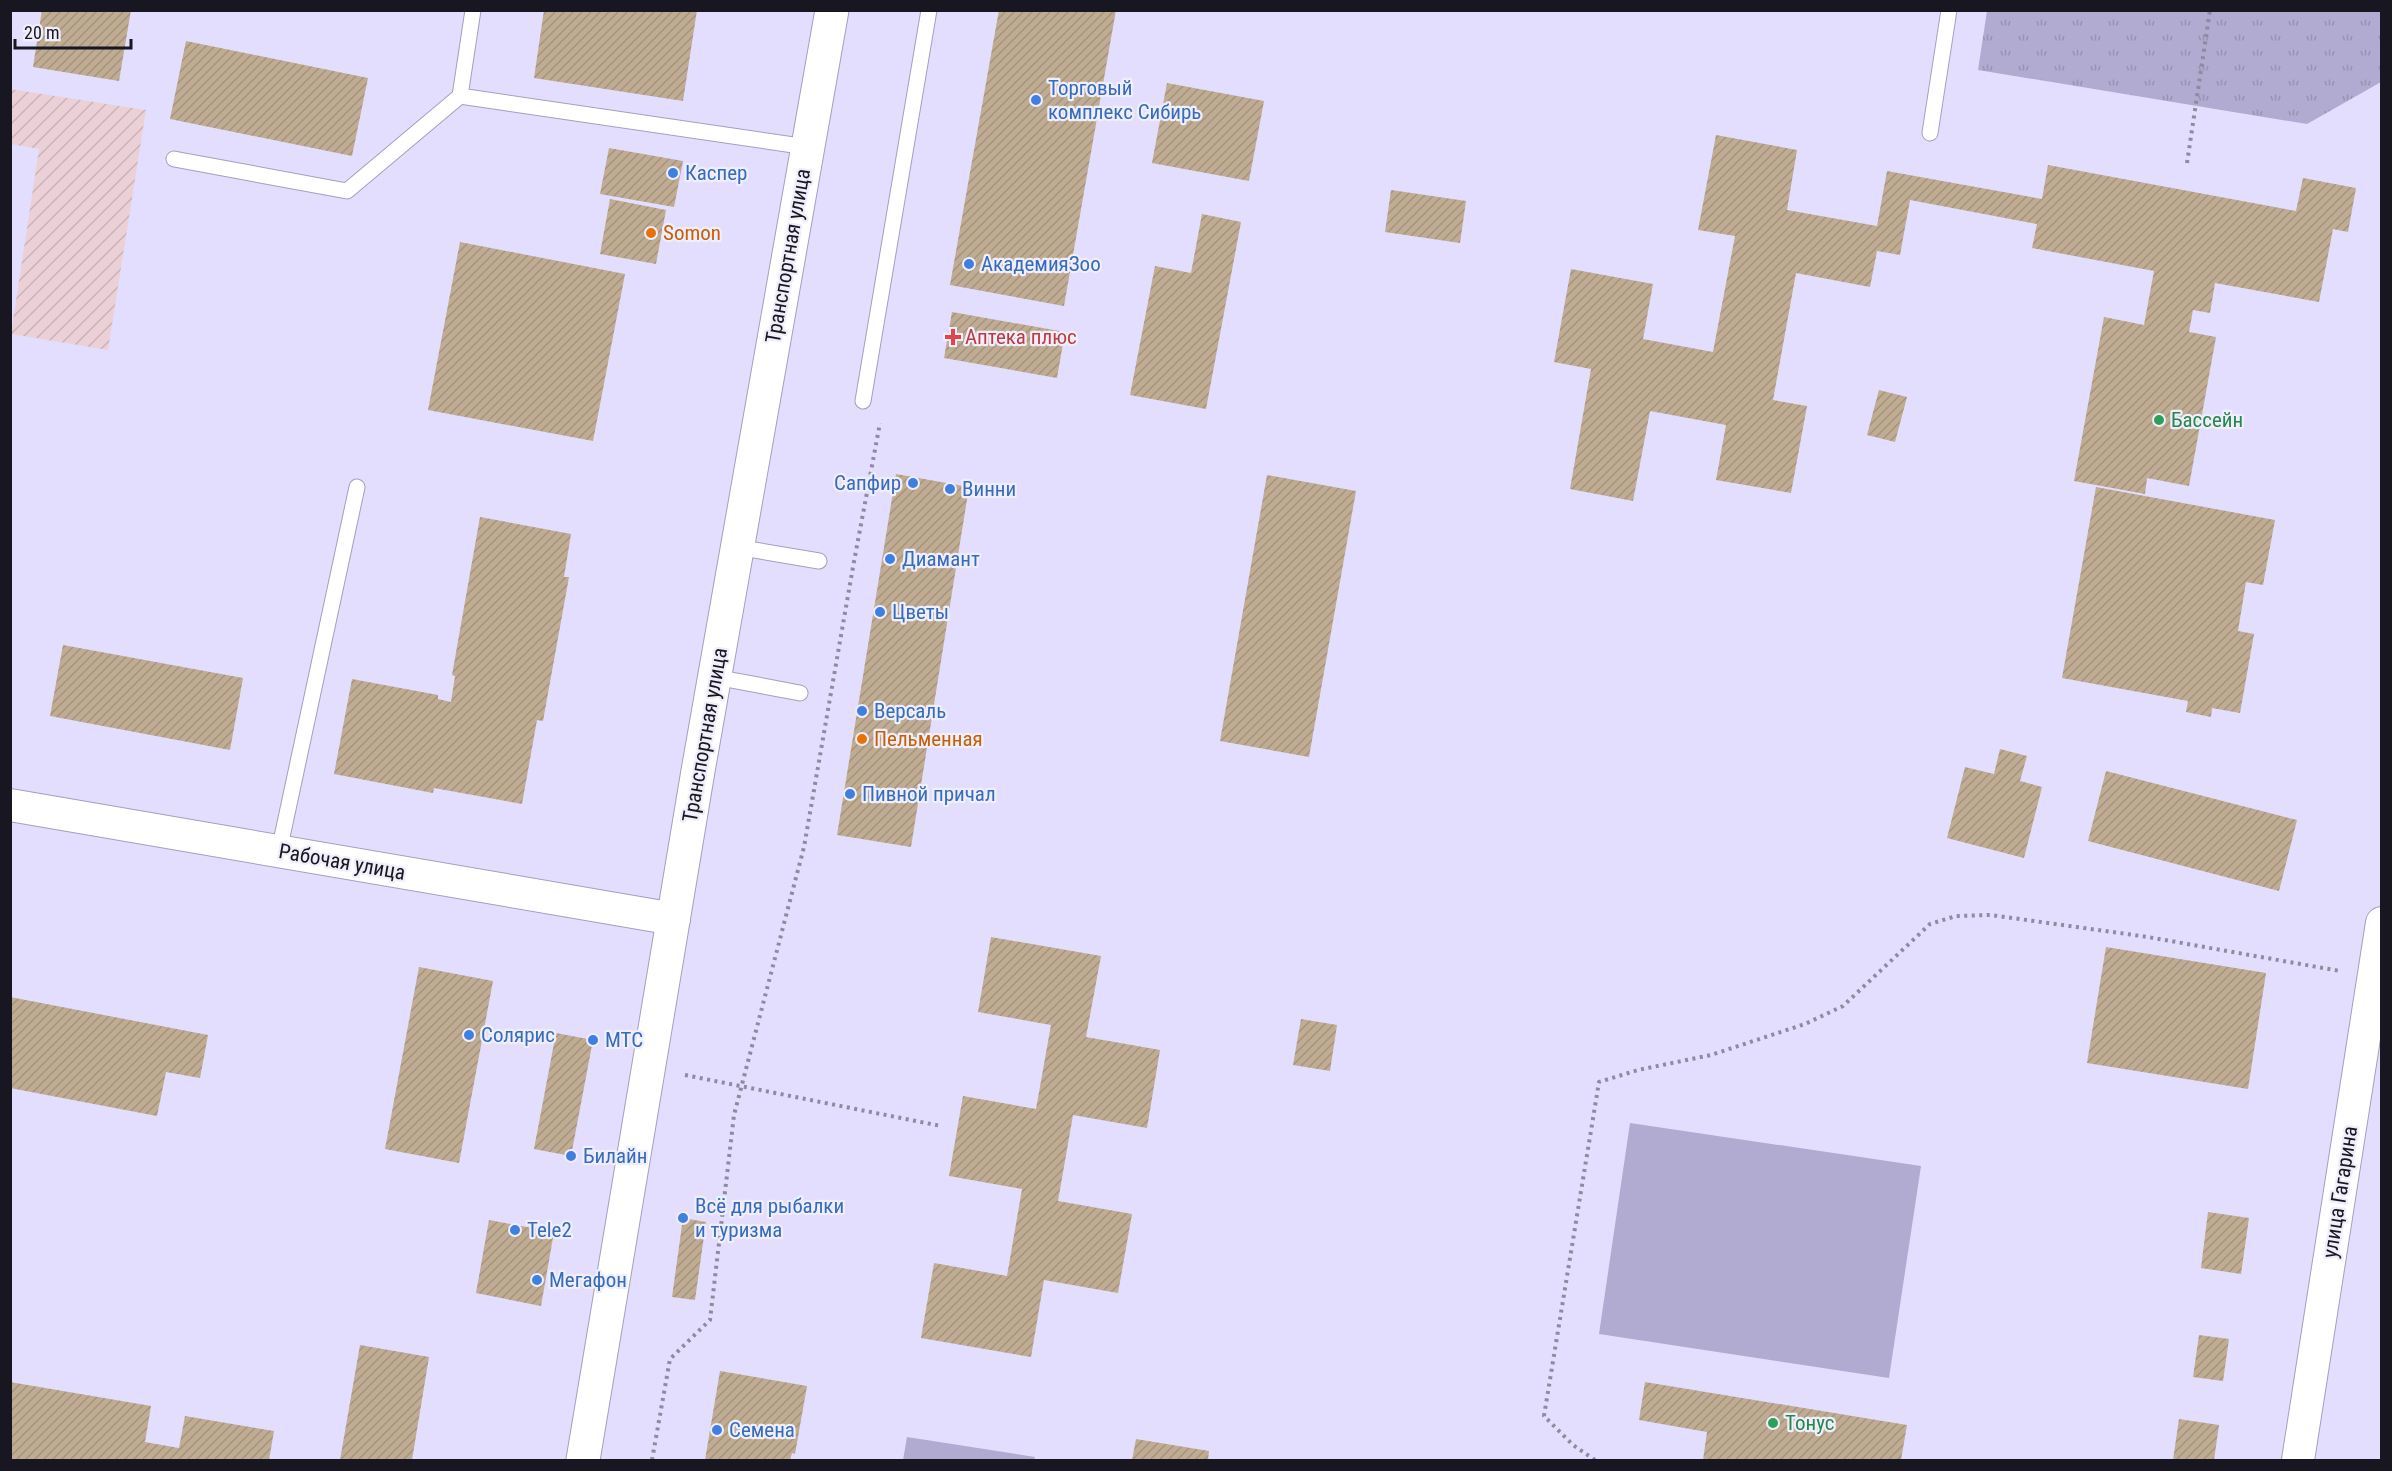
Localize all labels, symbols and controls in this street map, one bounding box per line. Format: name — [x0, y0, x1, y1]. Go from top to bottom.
scale bar — [15, 12, 130, 50]
text: 20 m — [24, 22, 59, 43]
place label: Торговый комплекс Сибирь — [1048, 76, 1201, 124]
marker: Торговый комплекс Сибирь — [1029, 93, 1043, 107]
place label: Каспер — [685, 161, 747, 185]
marker: Каспер — [666, 166, 680, 180]
street label: Транспортная улица — [761, 167, 815, 345]
place label: Somon — [663, 221, 721, 245]
marker: Somon — [644, 226, 658, 240]
place label: АкадемияЗоо — [981, 252, 1101, 276]
marker: АкадемияЗоо — [962, 257, 976, 271]
place label: Аптека плюс — [965, 325, 1077, 349]
marker: Аптека плюс — [946, 330, 960, 344]
place label: Бассейн — [2171, 408, 2243, 432]
marker: Бассейн — [2152, 413, 2166, 427]
place label: Сапфир — [834, 471, 901, 495]
marker: Сапфир — [906, 476, 920, 490]
place label: Винни — [962, 477, 1016, 501]
marker: Винни — [943, 482, 957, 496]
place label: Диамант — [902, 547, 980, 571]
marker: Диамант — [883, 552, 897, 566]
place label: Цветы — [892, 600, 949, 624]
marker: Цветы — [873, 605, 887, 619]
street label: Транспортная улица — [678, 646, 732, 824]
place label: Версаль — [874, 699, 946, 723]
marker: Версаль — [855, 704, 869, 718]
place label: Пельменная — [874, 727, 983, 751]
marker: Пельменная — [855, 732, 869, 746]
place label: Пивной причал — [862, 782, 996, 806]
marker: Пивной причал — [843, 787, 857, 801]
street label: Рабочая улица — [277, 839, 407, 885]
place label: Солярис — [481, 1023, 555, 1047]
marker: Солярис — [462, 1028, 476, 1042]
place label: МТС — [605, 1028, 643, 1052]
marker: МТС — [586, 1033, 600, 1047]
street label: улица Гагарина — [2318, 1124, 2362, 1260]
place label: Билайн — [583, 1144, 647, 1168]
marker: Билайн — [564, 1149, 578, 1163]
place label: Всё для рыбалки и туризма — [695, 1194, 844, 1242]
marker: Всё для рыбалки и туризма — [676, 1211, 690, 1225]
place label: Tele2 — [527, 1218, 572, 1242]
marker: Tele2 — [508, 1223, 522, 1237]
place label: Мегафон — [549, 1268, 627, 1292]
marker: Мегафон — [530, 1273, 544, 1287]
place label: Тонус — [1785, 1411, 1834, 1435]
marker: Тонус — [1766, 1416, 1780, 1430]
place label: Семена — [729, 1418, 795, 1442]
marker: Семена — [710, 1423, 724, 1437]

